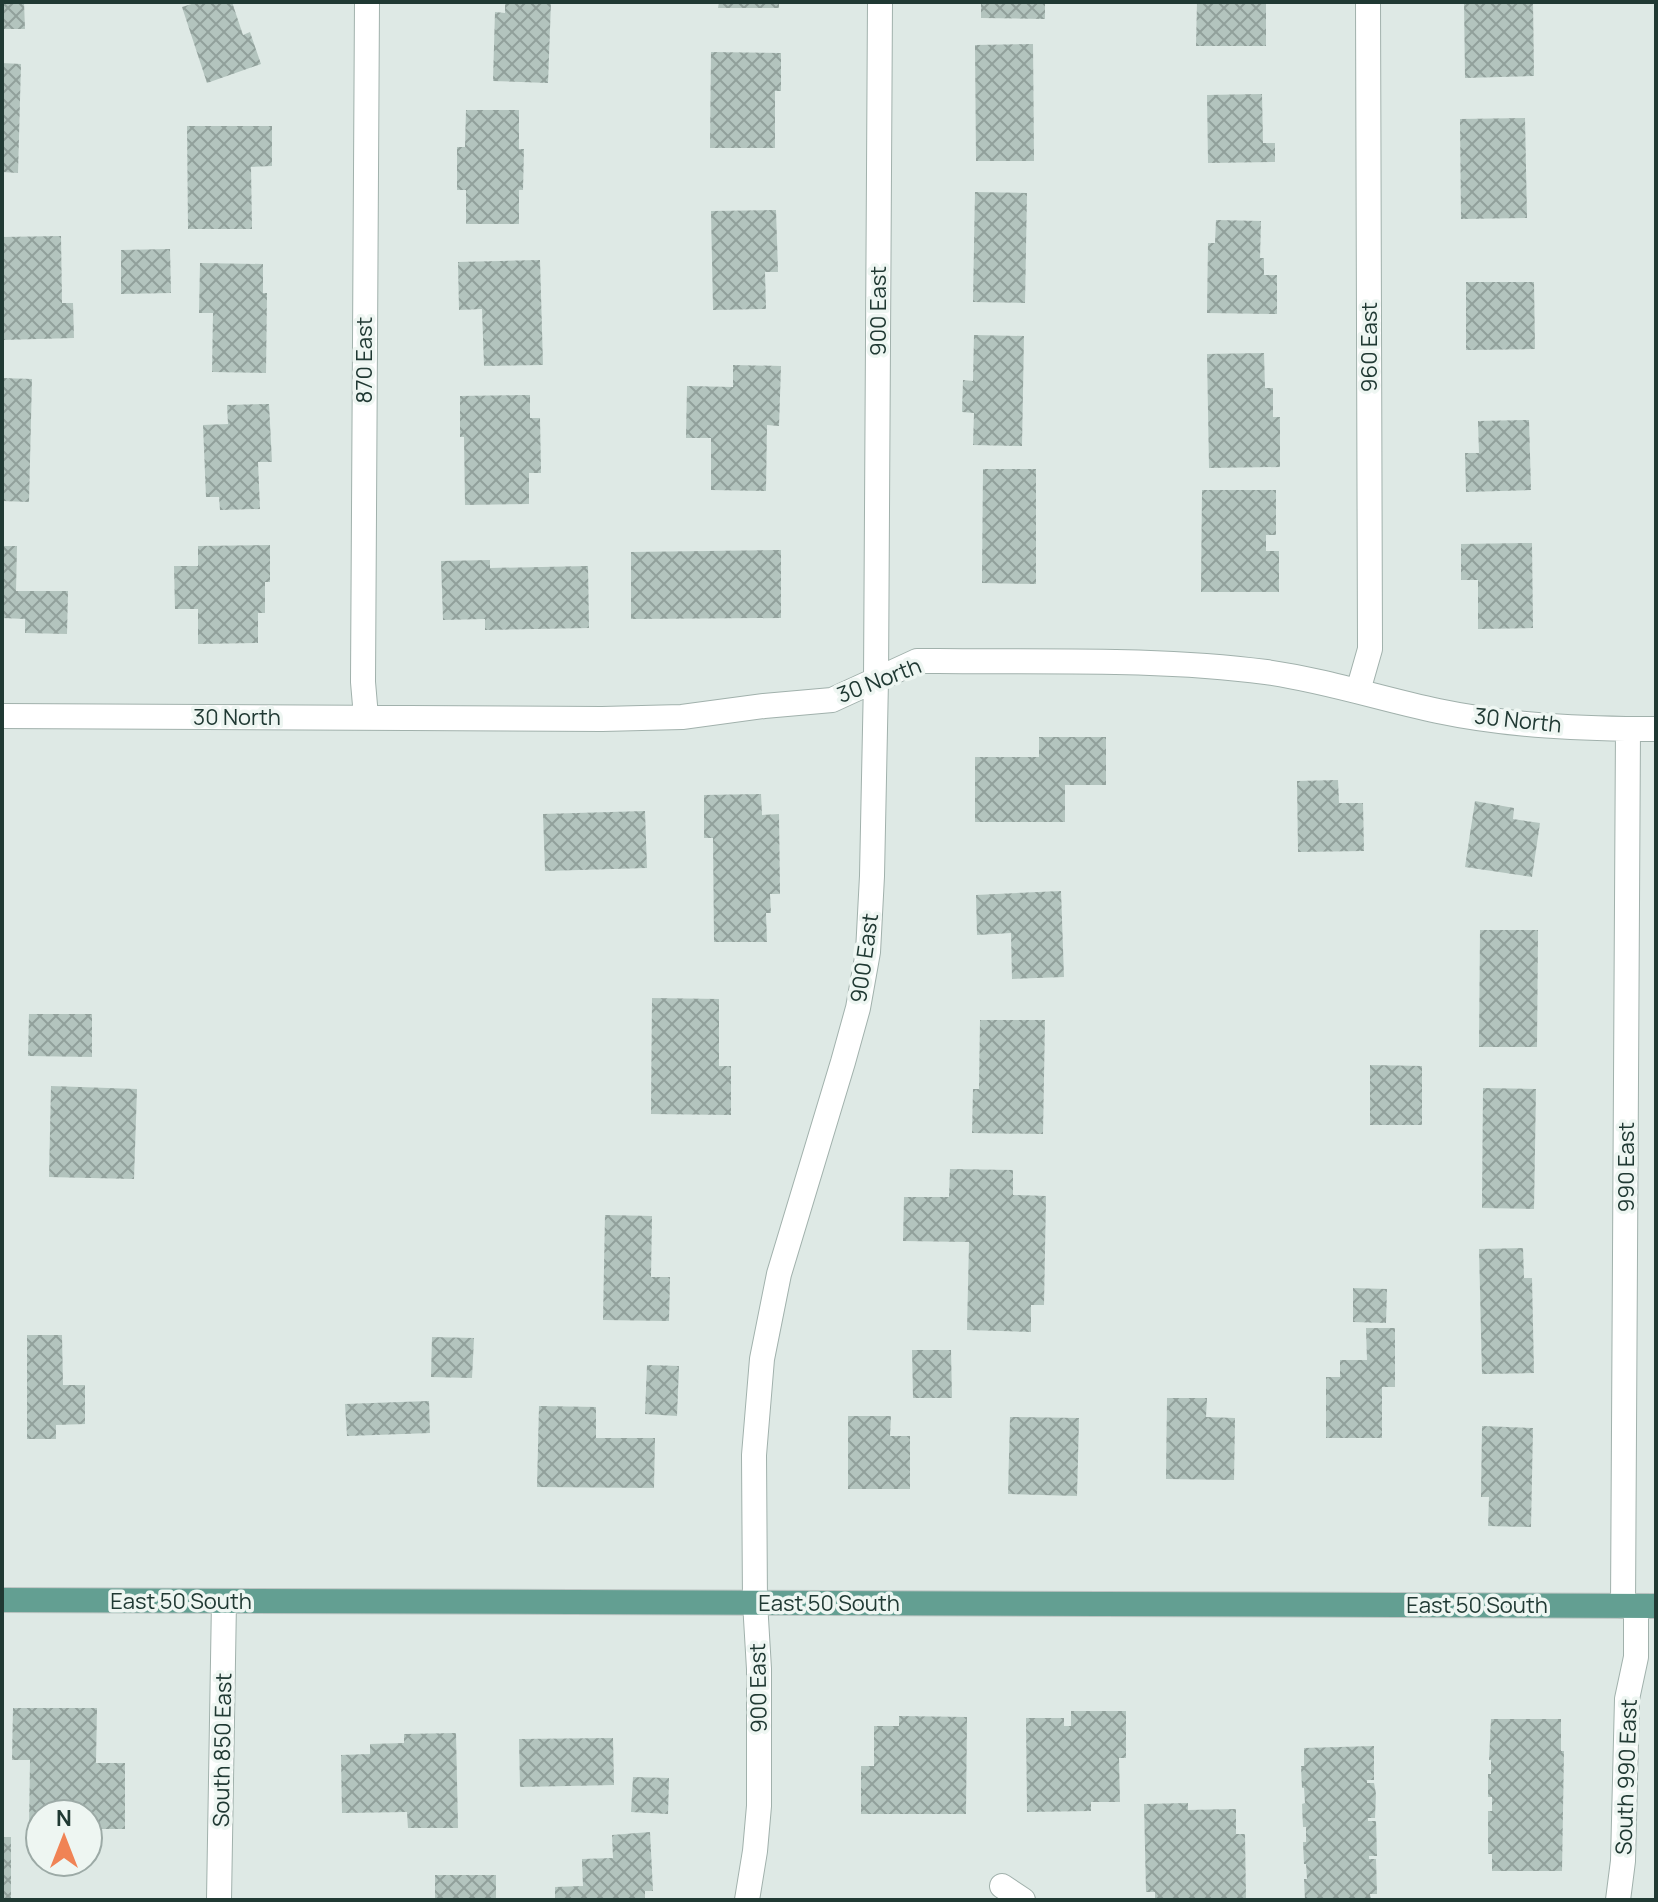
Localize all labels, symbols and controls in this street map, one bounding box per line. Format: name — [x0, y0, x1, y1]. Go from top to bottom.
street label: 900 East — [863, 266, 893, 356]
street label: 960 East — [1354, 302, 1384, 392]
street label: 870 East — [349, 316, 379, 403]
street label: 30 North — [833, 650, 925, 710]
street label: 30 North — [1473, 700, 1563, 740]
street label: 30 North — [193, 702, 281, 732]
street label: 900 East — [843, 911, 885, 1005]
street label: 990 East — [1611, 1122, 1641, 1212]
street label: East 50 South — [110, 1586, 252, 1616]
street label: East 50 South — [758, 1588, 900, 1618]
street label: East 50 South — [1406, 1590, 1548, 1620]
street label: 900 East — [742, 1643, 774, 1733]
street label: South 850 East — [206, 1672, 238, 1827]
street label: South 990 East — [1608, 1698, 1644, 1856]
north arrow — [24, 1798, 104, 1878]
text: N — [56, 1803, 72, 1833]

